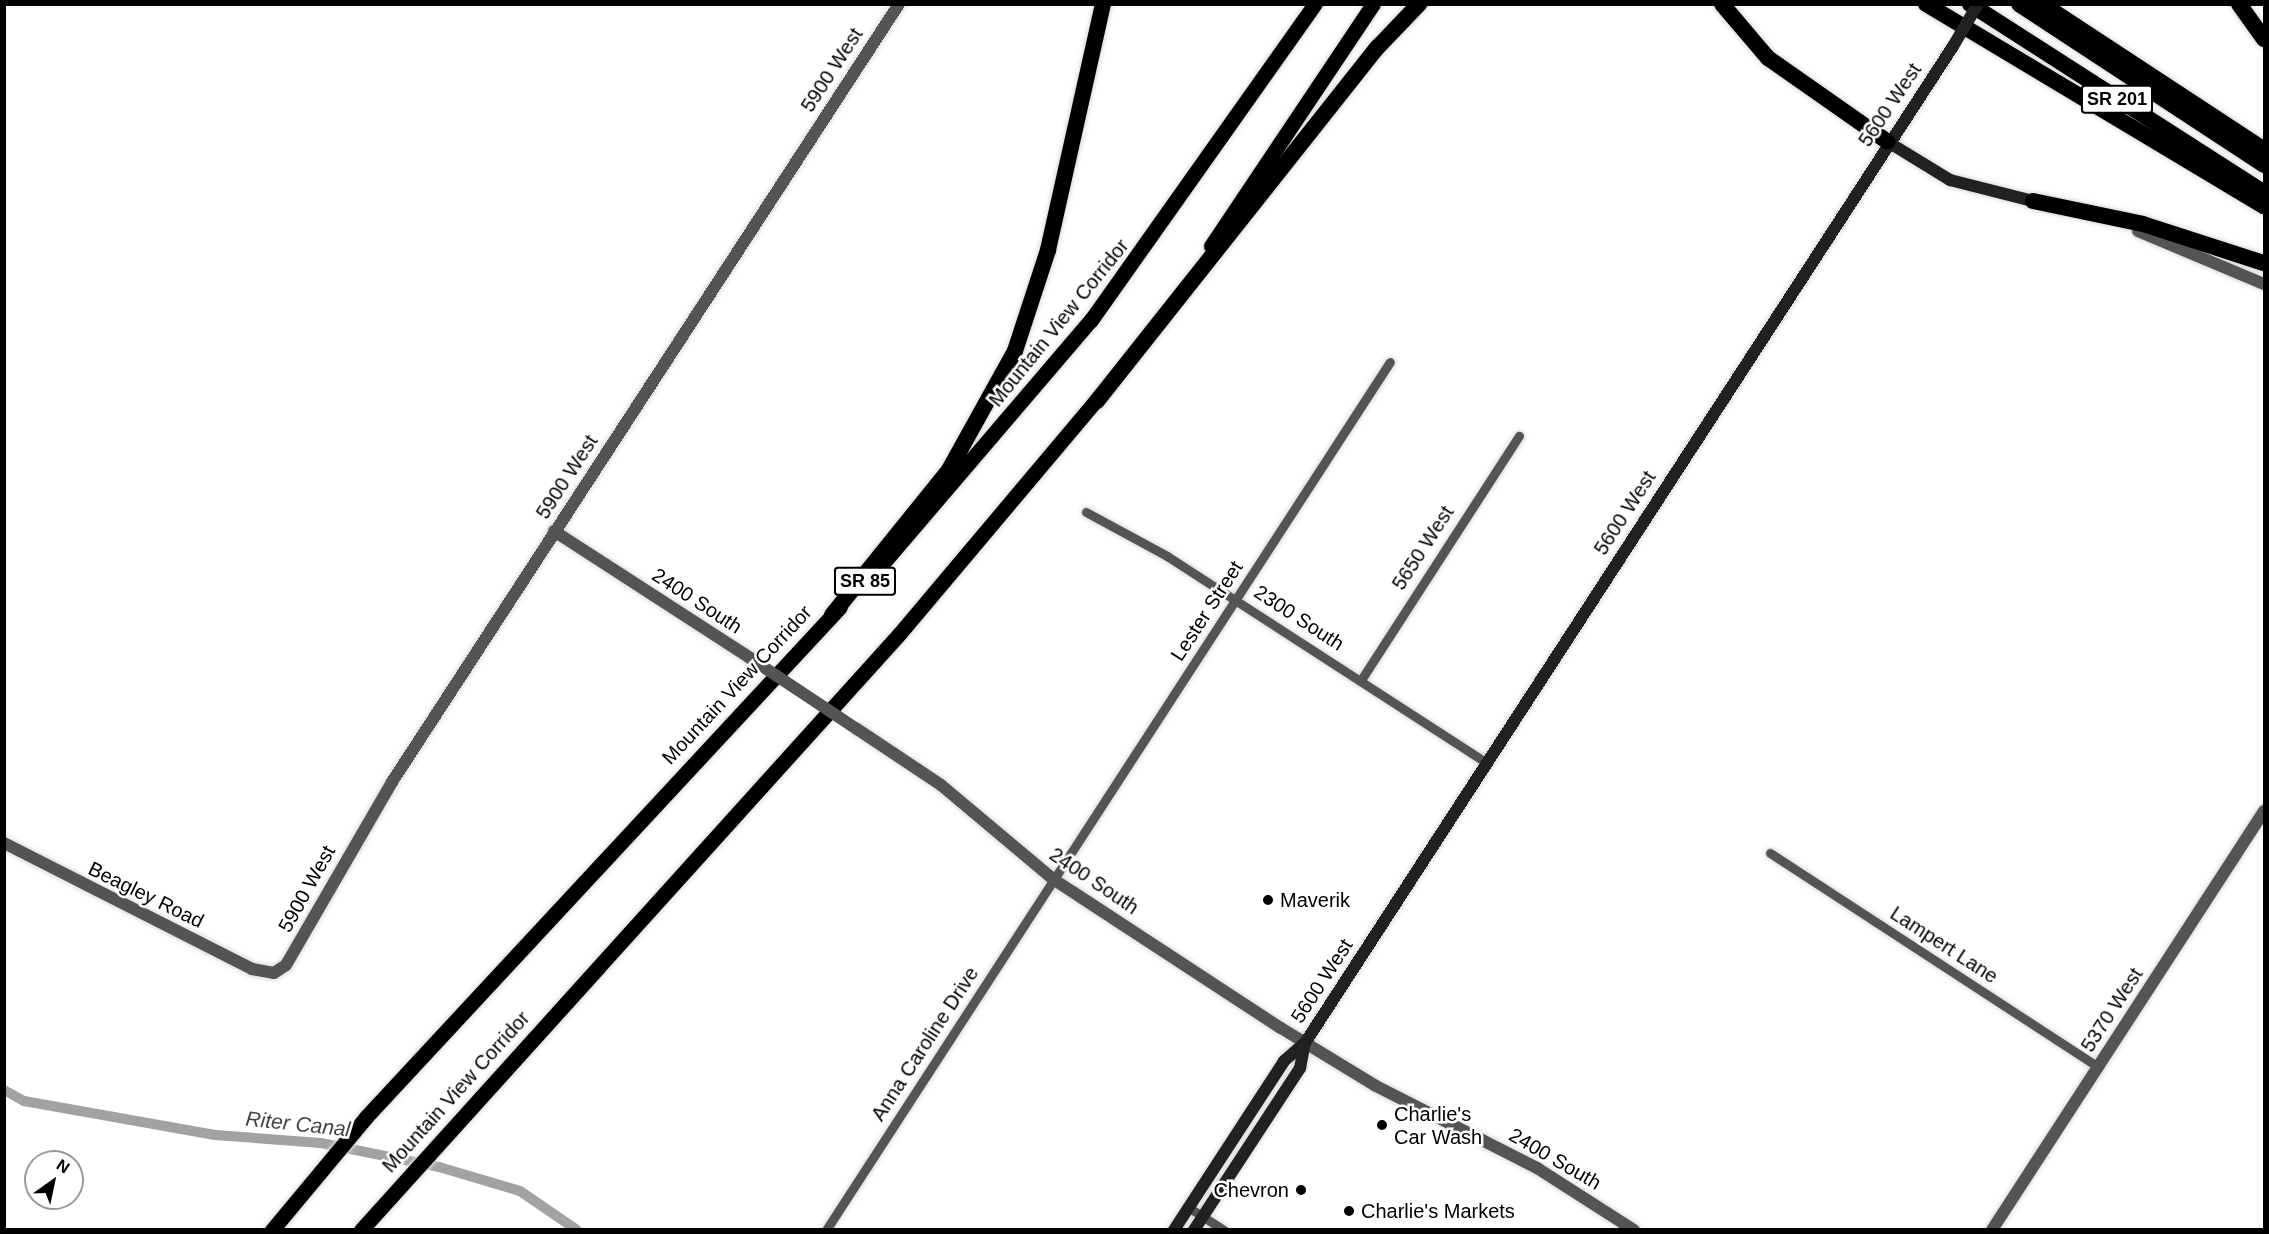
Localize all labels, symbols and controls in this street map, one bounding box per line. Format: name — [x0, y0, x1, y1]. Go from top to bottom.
street label: 5900 West — [796, 24, 868, 116]
street label: 5600 West — [1853, 59, 1927, 151]
road number: SR 201 — [2080, 84, 2154, 114]
street label: Mountain View Corridor — [984, 234, 1134, 412]
street label: 5900 West — [531, 431, 603, 523]
street label: 5600 West — [1589, 467, 1661, 559]
street label: 5650 West — [1387, 502, 1459, 594]
street label: Lester Street — [1166, 556, 1248, 666]
street label: 2400 South — [648, 563, 746, 639]
road number: SR 85 — [834, 566, 896, 596]
street label: 2300 South — [1250, 580, 1348, 656]
street label: Mountain View Corridor — [657, 601, 817, 769]
street label: 5900 West — [273, 842, 341, 936]
street label: 2400 South — [1045, 842, 1143, 920]
street label: Beagley Road — [84, 857, 208, 933]
place label: Maverik — [1280, 888, 1350, 912]
marker: Maverik — [1261, 893, 1275, 907]
street label: Lampert Lane — [1886, 901, 2002, 989]
street label: 5600 West — [1286, 935, 1358, 1027]
street label: Anna Caroline Drive — [866, 962, 984, 1126]
street label: 5370 West — [2076, 964, 2148, 1056]
street label: Mountain View Corridor — [377, 1006, 535, 1178]
place label: Charlie's Car Wash — [1394, 1102, 1482, 1149]
water label: Riter Canal — [244, 1106, 352, 1142]
marker: Charlie's Car Wash — [1375, 1118, 1389, 1132]
street label: 2400 South — [1505, 1123, 1605, 1195]
north arrow — [24, 1150, 84, 1210]
text: N — [54, 1156, 72, 1176]
place label: Chevron — [1213, 1178, 1289, 1202]
marker: Chevron — [1294, 1183, 1308, 1197]
place label: Charlie's Markets — [1361, 1199, 1515, 1223]
marker: Charlie's Markets — [1342, 1204, 1356, 1218]

